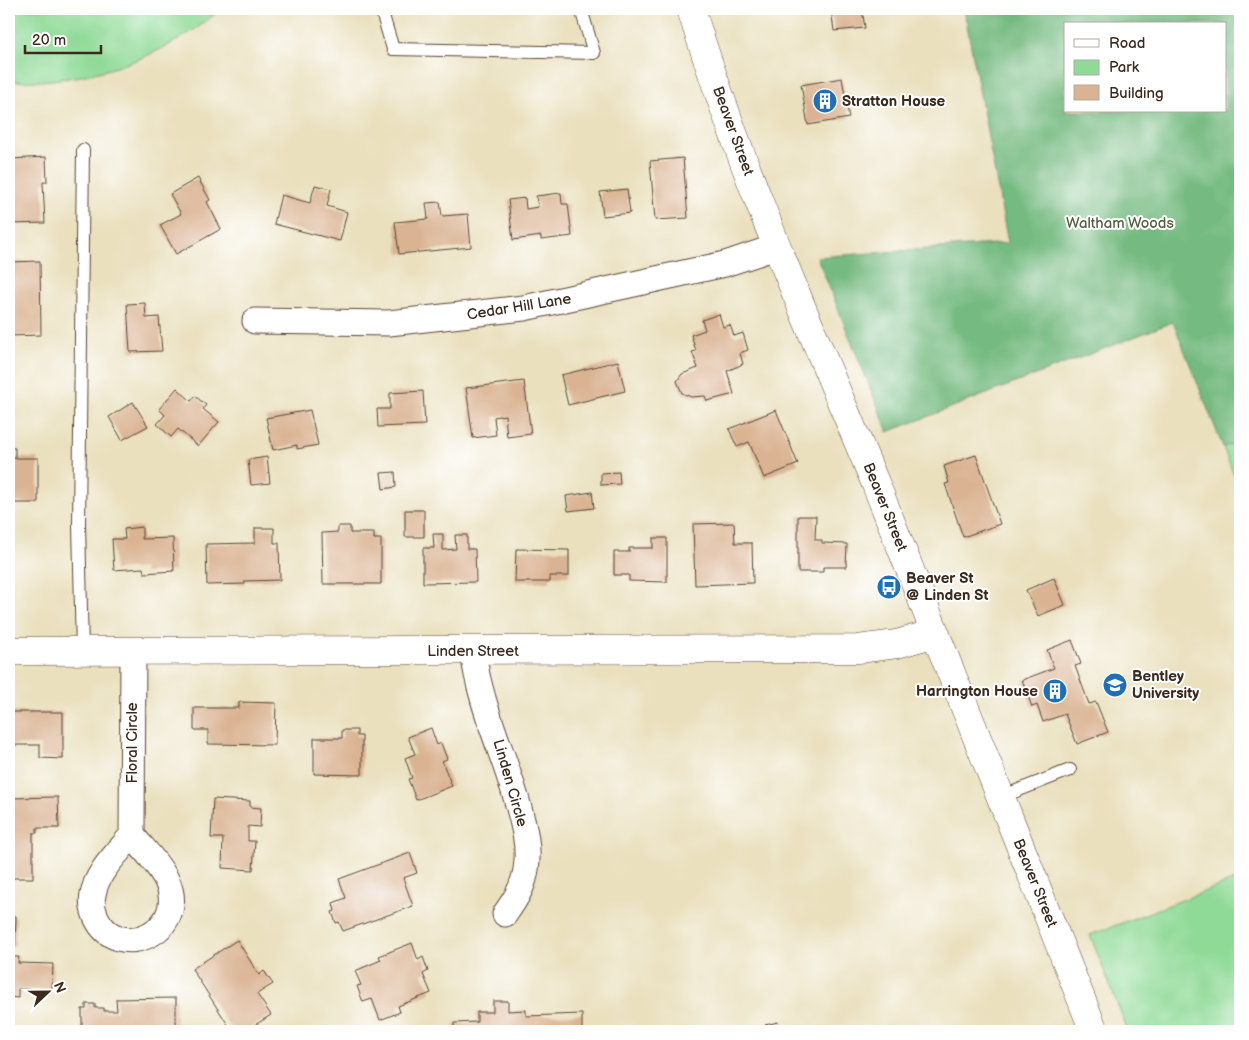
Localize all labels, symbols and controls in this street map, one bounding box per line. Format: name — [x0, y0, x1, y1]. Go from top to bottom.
scale bar — [25, 22, 101, 54]
legend — [1064, 22, 1226, 112]
text: 20 m — [32, 31, 66, 50]
text: Road — [1109, 34, 1145, 53]
text: Park — [1109, 58, 1140, 77]
street label: Beaver Street — [708, 84, 758, 179]
text: Building — [1109, 84, 1164, 103]
building icon: Stratton House — [812, 88, 838, 114]
place label: Stratton House — [842, 92, 946, 111]
park label: Waltham Woods — [1066, 214, 1174, 233]
street label: Cedar Hill Lane — [465, 289, 573, 325]
street label: Beaver Street — [859, 460, 912, 554]
place label: Beaver St @ Linden St — [906, 569, 989, 605]
bus stop icon: Beaver St @ Linden St — [876, 574, 902, 600]
street label: Linden Street — [427, 642, 519, 661]
place label: Bentley University — [1132, 667, 1199, 703]
school or university icon: Bentley University — [1102, 672, 1128, 698]
building icon: Harrington House — [1042, 678, 1068, 704]
place label: Harrington House — [916, 682, 1038, 701]
street label: Floral Circle — [123, 702, 142, 784]
street label: Linden Circle — [488, 737, 532, 829]
street label: Beaver Street — [1009, 836, 1062, 930]
north arrow — [22, 968, 72, 1018]
text: N — [50, 979, 69, 995]

